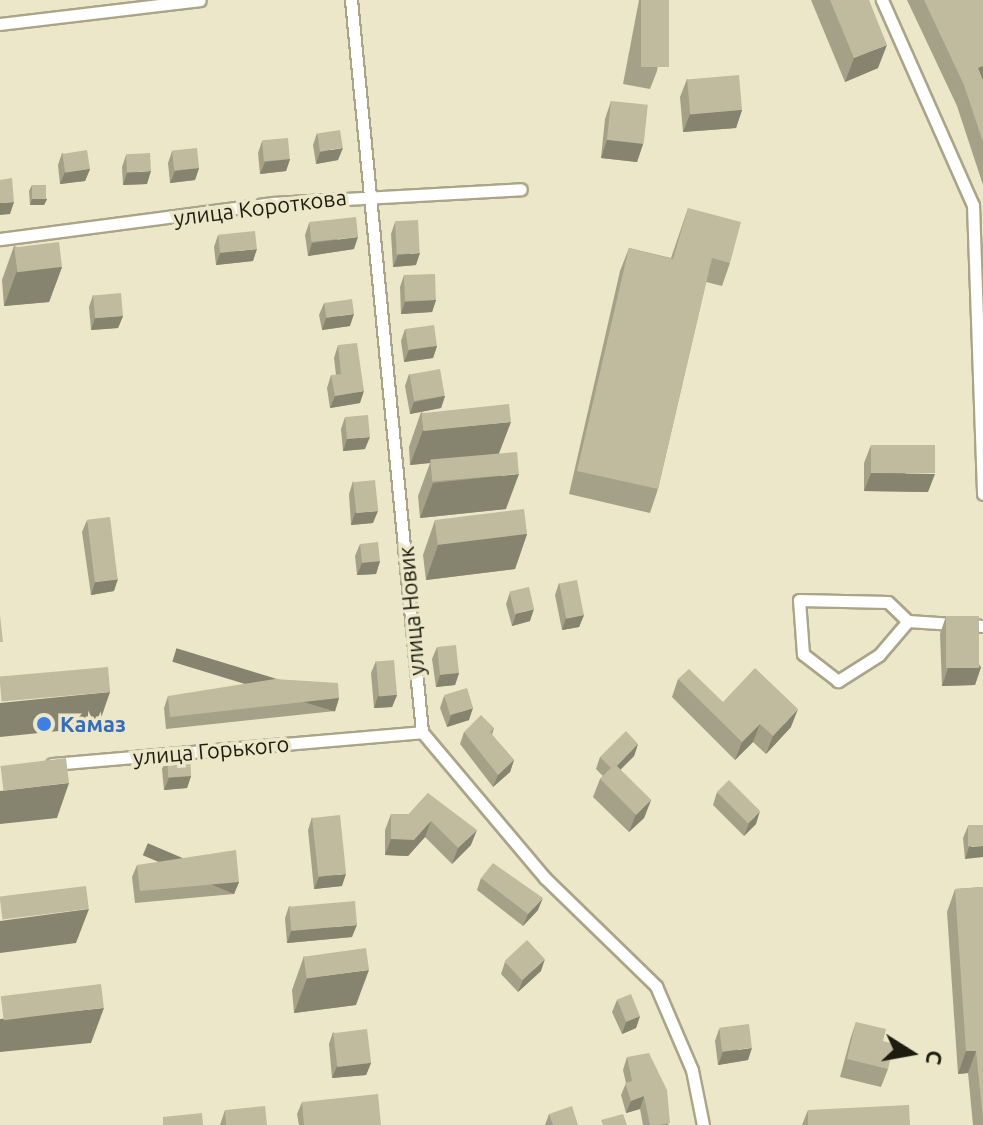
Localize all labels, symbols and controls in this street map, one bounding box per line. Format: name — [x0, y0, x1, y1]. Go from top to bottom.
street label: улица Короткова — [172, 183, 348, 231]
street label: улица Новик — [392, 545, 430, 677]
place label: Камаз — [60, 711, 126, 737]
marker: Камаз — [35, 715, 53, 733]
street label: улица Горького — [132, 730, 290, 770]
north arrow — [871, 1013, 951, 1093]
text: С — [921, 1048, 949, 1067]

